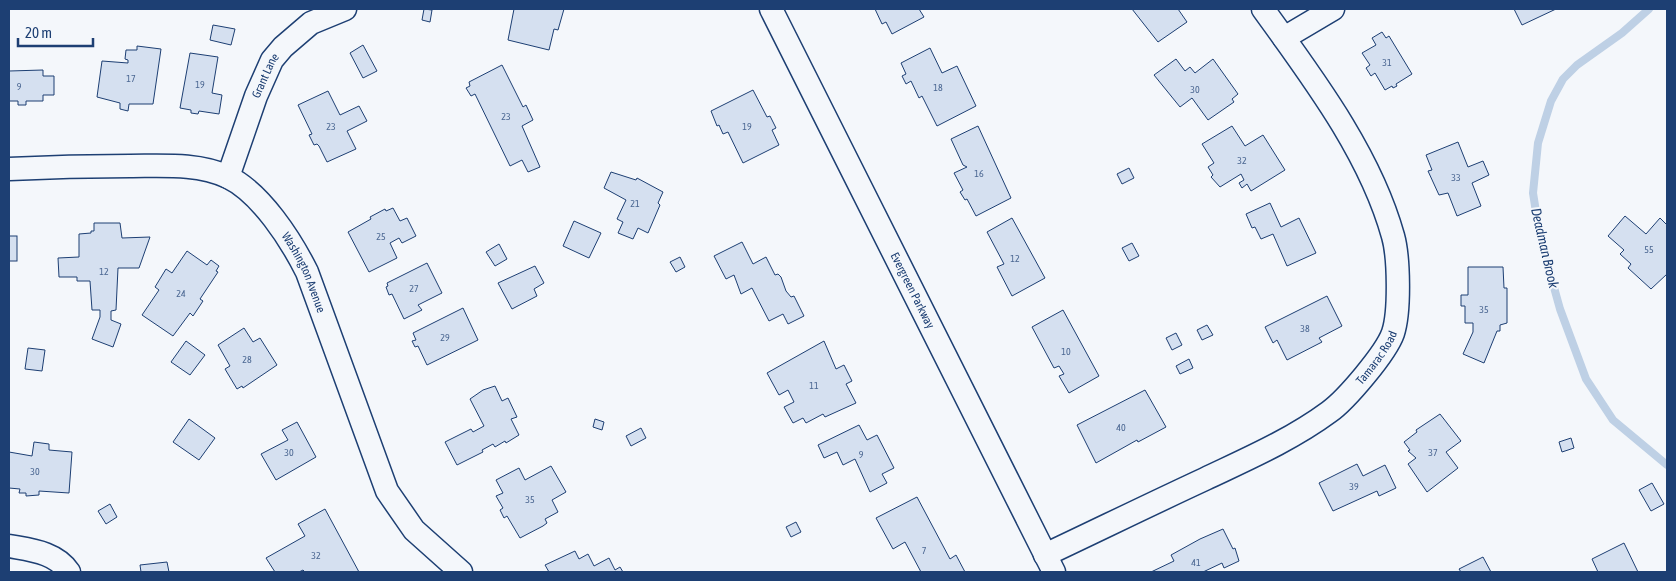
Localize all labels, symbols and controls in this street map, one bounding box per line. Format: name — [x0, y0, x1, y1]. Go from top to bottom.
scale bar — [18, 15, 92, 47]
text: 20 m — [25, 24, 52, 41]
street label: Grant Lane — [249, 50, 282, 100]
house number: 31 — [1382, 57, 1392, 68]
house number: 17 — [126, 73, 136, 84]
house number: 19 — [195, 79, 205, 90]
house number: 9 — [17, 81, 22, 92]
house number: 18 — [933, 82, 943, 93]
house number: 30 — [1190, 84, 1200, 95]
house number: 23 — [501, 111, 511, 122]
house number: 23 — [326, 121, 336, 132]
house number: 19 — [742, 121, 752, 132]
house number: 32 — [1237, 155, 1247, 166]
house number: 16 — [974, 168, 984, 179]
house number: 33 — [1451, 172, 1461, 183]
house number: 21 — [630, 198, 640, 209]
water label: Deadman Brook — [1528, 206, 1562, 291]
street label: Washington Avenue — [279, 230, 328, 315]
house number: 25 — [376, 231, 386, 242]
house number: 55 — [1644, 244, 1654, 255]
street label: Evergreen Parkway — [888, 250, 937, 331]
house number: 12 — [1010, 253, 1020, 264]
house number: 12 — [99, 266, 109, 277]
house number: 27 — [409, 283, 419, 294]
house number: 24 — [176, 288, 186, 299]
house number: 35 — [1479, 304, 1489, 315]
house number: 38 — [1300, 323, 1310, 334]
street label: Tamarac Road — [1353, 329, 1400, 387]
house number: 29 — [440, 332, 450, 343]
house number: 10 — [1061, 346, 1071, 357]
house number: 28 — [242, 354, 252, 365]
house number: 11 — [809, 380, 819, 391]
house number: 40 — [1116, 422, 1126, 433]
house number: 30 — [284, 447, 294, 458]
house number: 37 — [1428, 447, 1438, 458]
house number: 9 — [859, 449, 864, 460]
house number: 30 — [30, 466, 40, 477]
house number: 39 — [1349, 481, 1359, 492]
house number: 35 — [525, 494, 535, 505]
house number: 7 — [922, 545, 927, 556]
house number: 32 — [311, 550, 321, 561]
house number: 41 — [1191, 557, 1201, 568]

